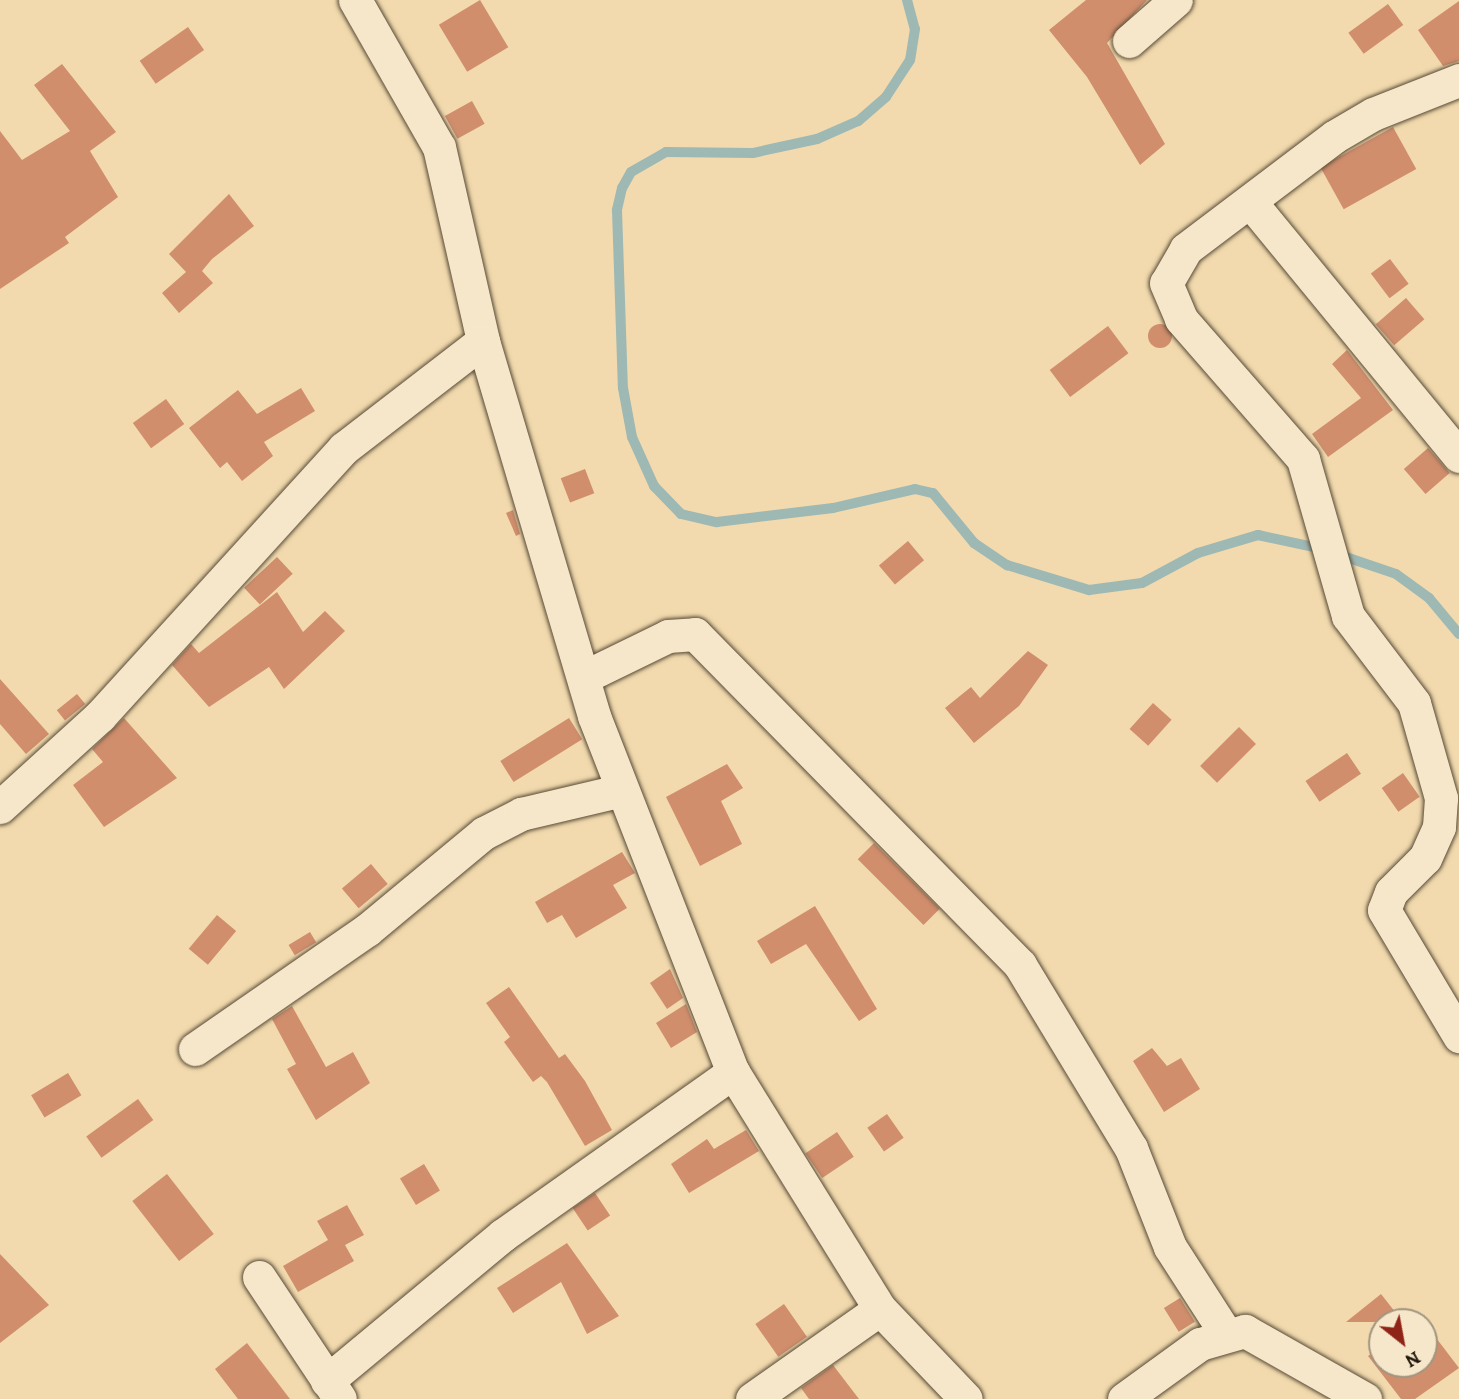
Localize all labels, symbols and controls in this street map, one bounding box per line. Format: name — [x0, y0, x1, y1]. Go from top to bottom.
north arrow — [1368, 1308, 1438, 1378]
text: N — [1400, 1345, 1425, 1374]

